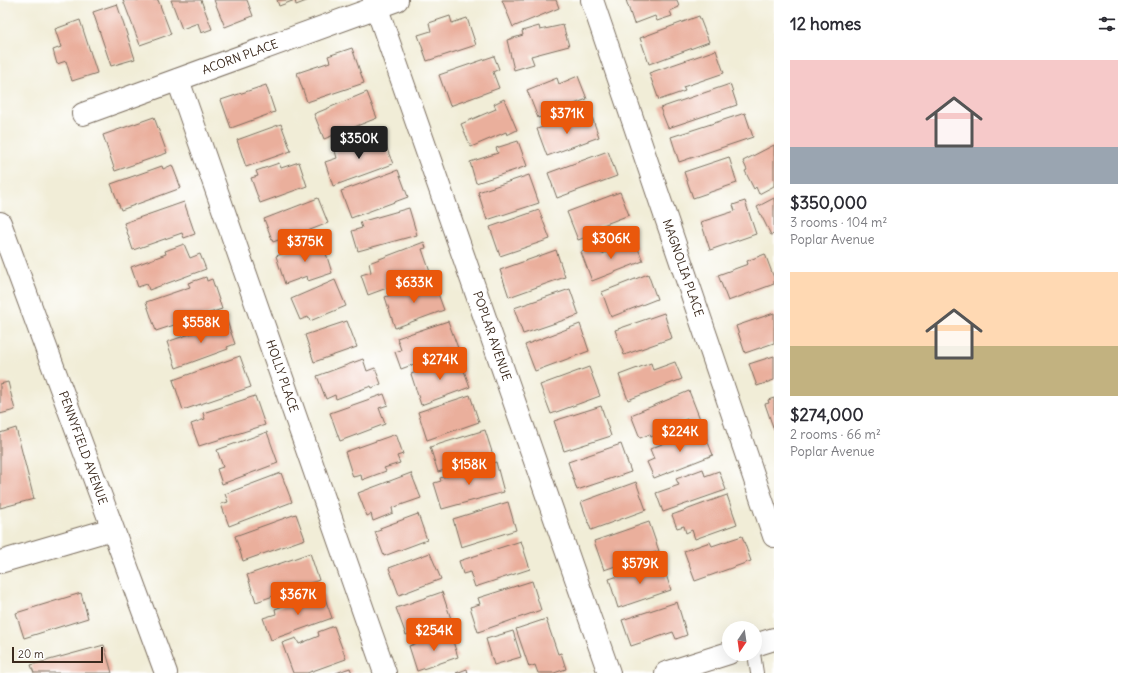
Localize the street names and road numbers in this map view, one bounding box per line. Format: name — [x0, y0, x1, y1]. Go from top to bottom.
street label: ACORN PLACE — [200, 36, 280, 77]
street label: MAGNOLIA PLACE — [660, 217, 707, 319]
street label: POPLAR AVENUE — [470, 289, 515, 383]
street label: HOLLY PLACE — [263, 338, 302, 414]
street label: PENNYFIELD AVENUE — [56, 389, 111, 507]

